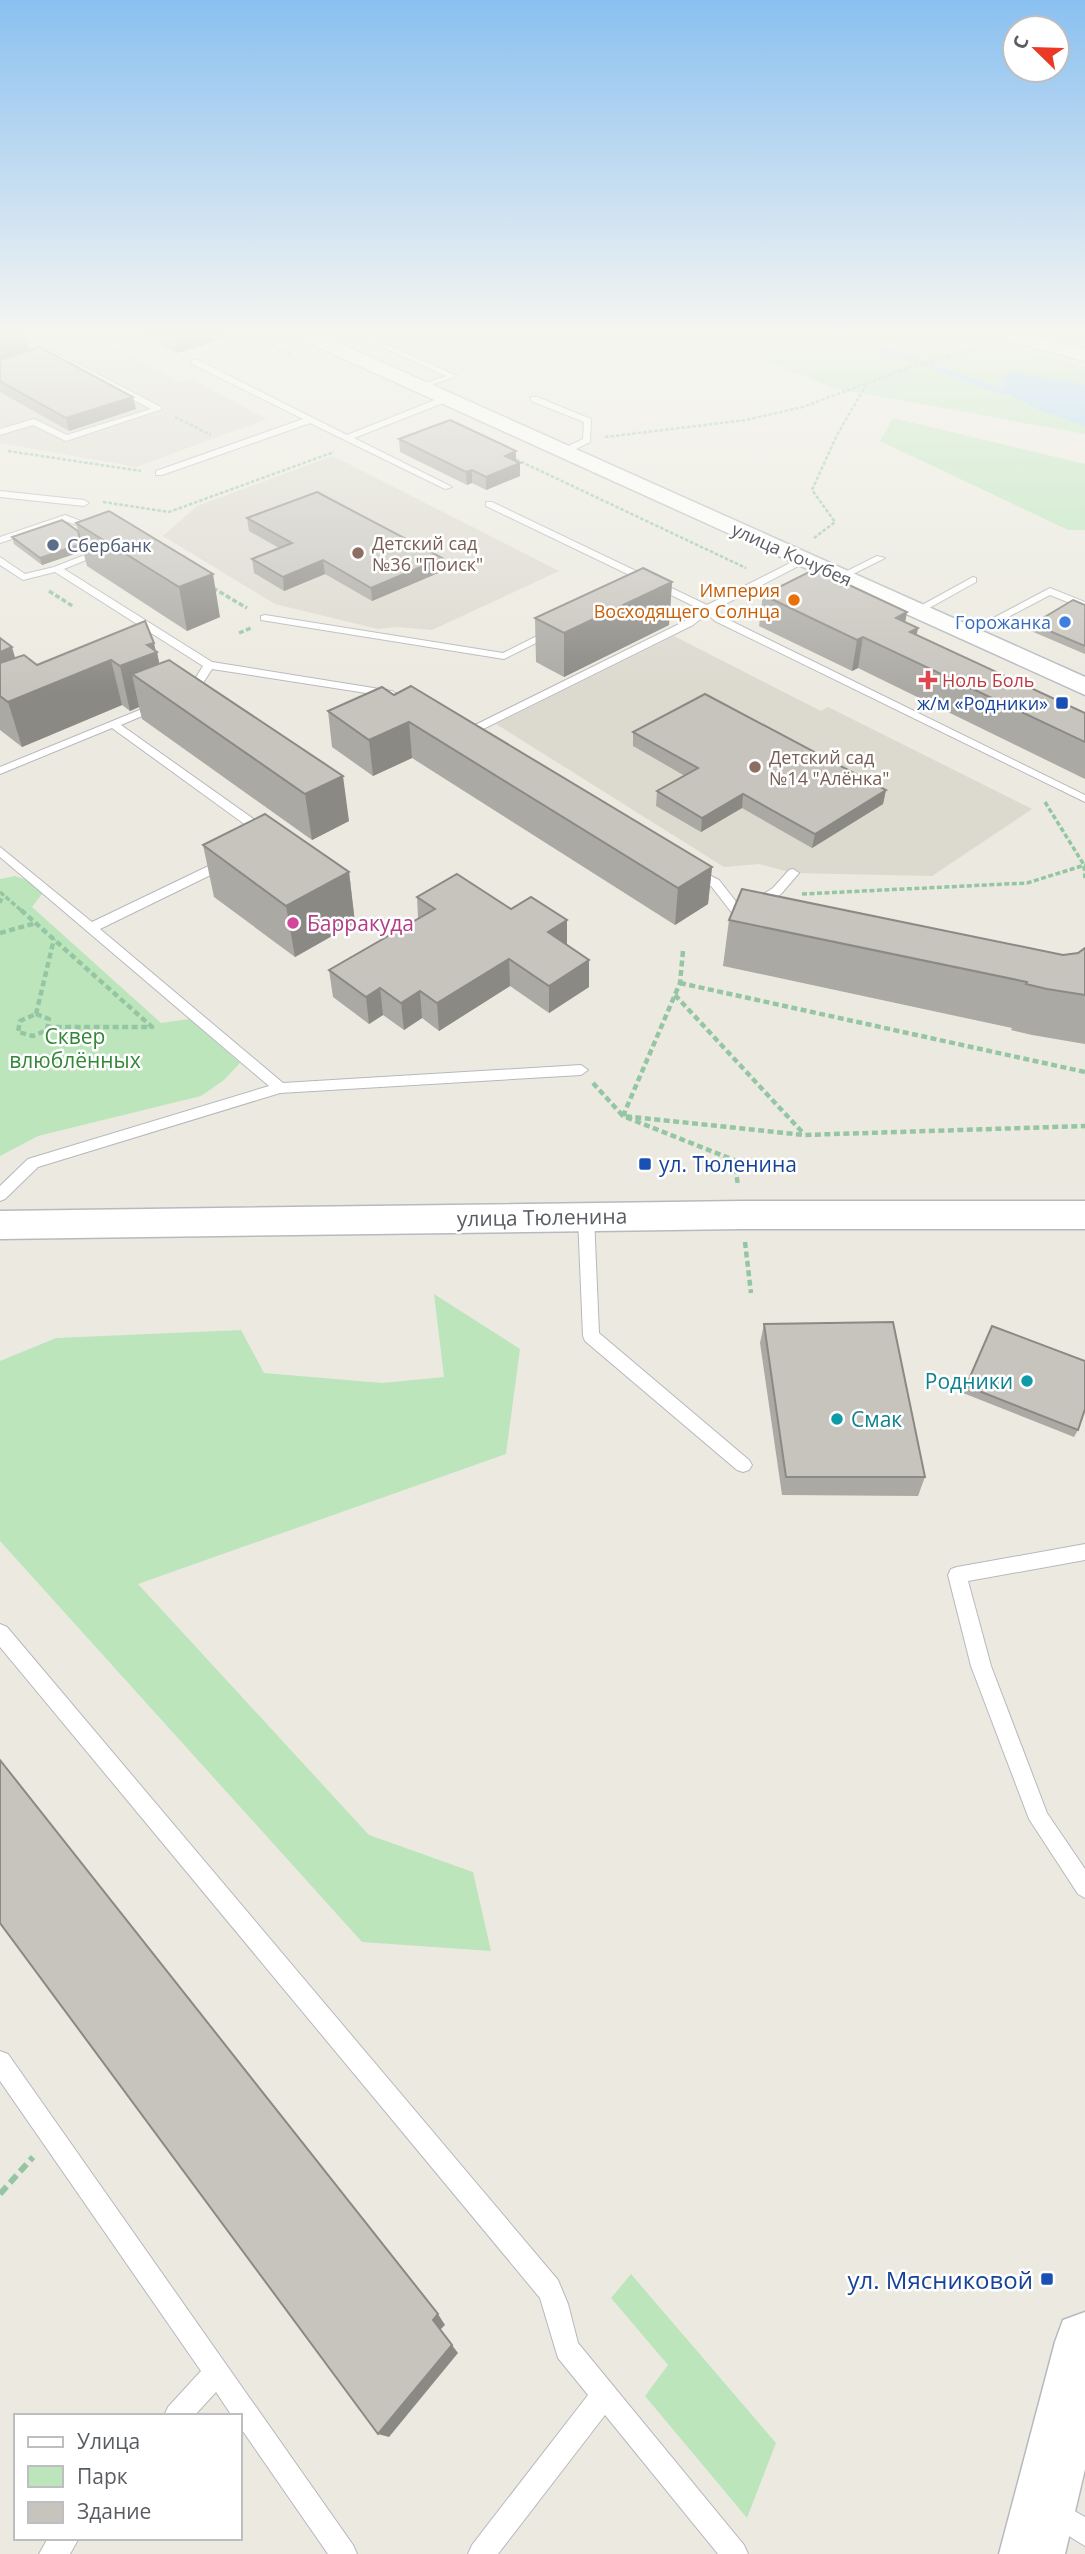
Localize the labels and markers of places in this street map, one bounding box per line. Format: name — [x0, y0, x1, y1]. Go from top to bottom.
place label: Детский сад №36 "Поиск" — [372, 531, 483, 576]
place label: Сбербанк — [67, 533, 152, 557]
marker: Сбербанк — [45, 537, 61, 553]
marker: Детский сад №36 "Поиск" — [350, 545, 366, 561]
place label: Империя Восходящего Солнца — [594, 578, 780, 623]
marker: Империя Восходящего Солнца — [786, 592, 802, 608]
place label: Горожанка — [955, 610, 1051, 634]
marker: Горожанка — [1057, 614, 1073, 630]
place label: Ноль Боль — [942, 668, 1034, 692]
marker: Ноль Боль — [920, 672, 936, 688]
place label: ж/м «Родники» — [917, 691, 1048, 715]
marker: ж/м «Родники» — [1054, 695, 1070, 711]
place label: Детский сад №14 "Алёнка" — [769, 745, 889, 790]
marker: Детский сад №14 "Алёнка" — [747, 759, 763, 775]
place label: Барракуда — [307, 909, 414, 937]
marker: Барракуда — [285, 915, 301, 931]
place label: ул. Тюленина — [659, 1150, 797, 1178]
marker: ул. Тюленина — [637, 1156, 653, 1172]
place label: Родники — [925, 1367, 1013, 1395]
marker: Родники — [1019, 1373, 1035, 1389]
place label: Смак — [851, 1405, 902, 1433]
marker: Смак — [829, 1411, 845, 1427]
place label: ул. Мясниковой — [848, 2263, 1033, 2296]
marker: ул. Мясниковой — [1039, 2271, 1055, 2287]

